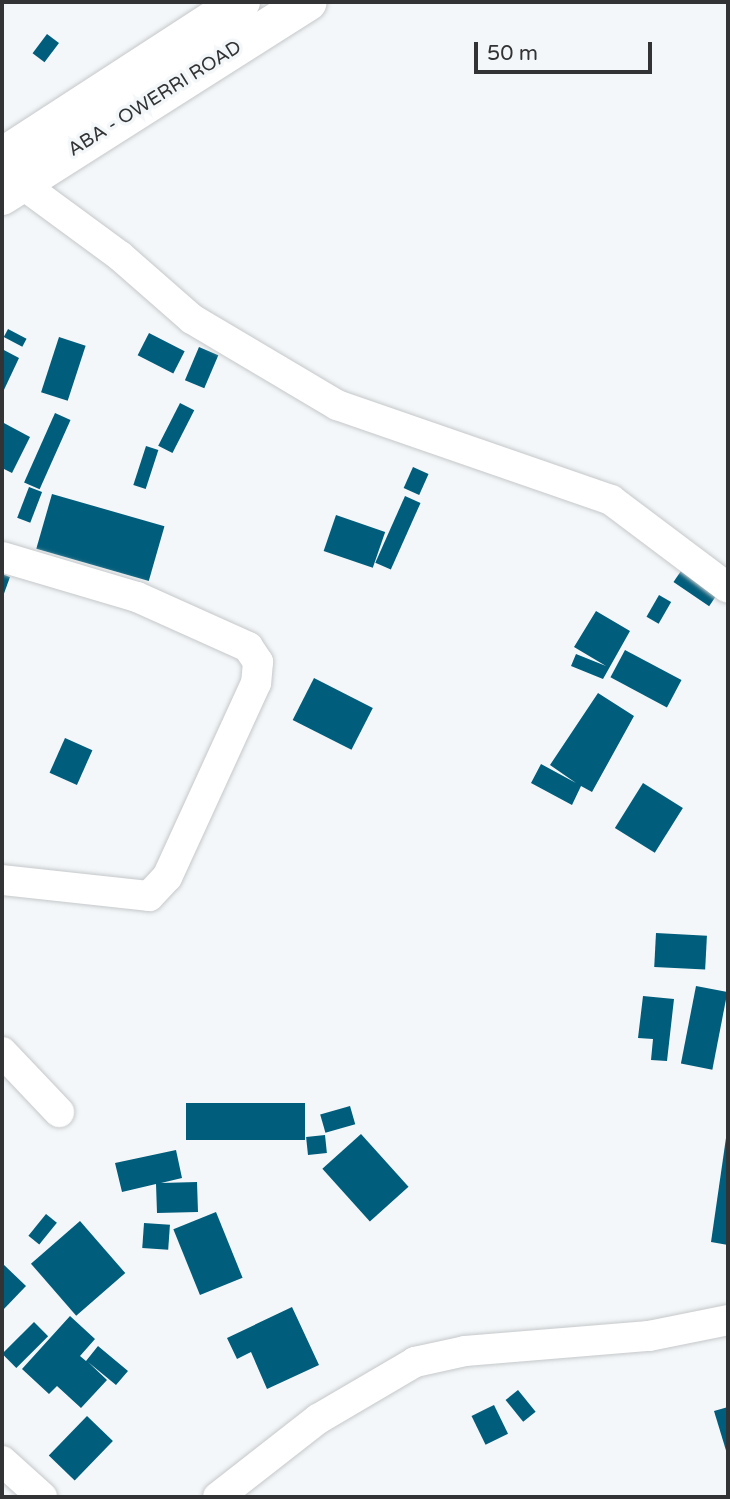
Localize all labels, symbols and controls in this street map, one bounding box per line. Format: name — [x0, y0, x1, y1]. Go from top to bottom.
scale bar — [478, 28, 656, 72]
street label: ABA - OWERRI ROAD — [64, 36, 246, 162]
text: 50 m — [487, 41, 538, 66]

